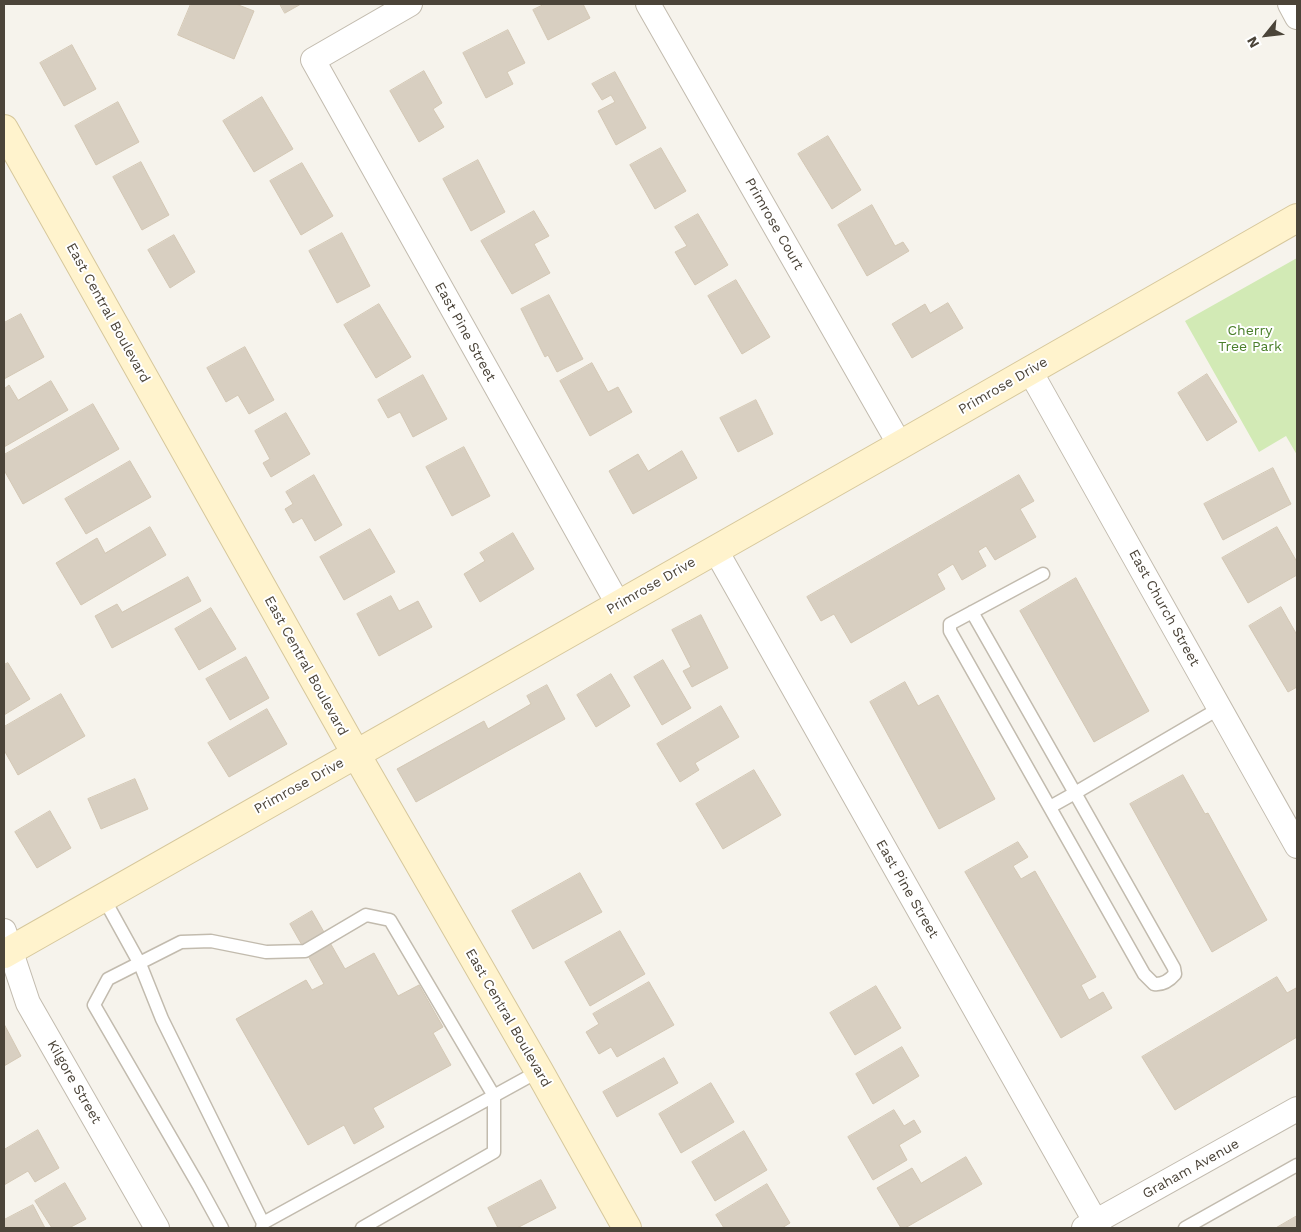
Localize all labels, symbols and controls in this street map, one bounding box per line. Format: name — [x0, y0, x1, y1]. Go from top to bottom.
north arrow — [1241, 10, 1291, 60]
text: N — [1243, 34, 1262, 51]
street label: Primrose Court — [741, 175, 807, 273]
street label: East Central Boulevard — [63, 240, 153, 386]
street label: East Pine Street — [431, 279, 499, 385]
park label: Cherry Tree Park — [1218, 323, 1282, 356]
street label: Primrose Drive — [955, 354, 1051, 418]
street label: East Church Street — [1125, 547, 1203, 669]
street label: Primrose Drive — [603, 554, 699, 618]
street label: East Central Boulevard — [261, 593, 351, 739]
street label: Primrose Drive — [251, 754, 347, 818]
street label: East Pine Street — [872, 837, 942, 941]
street label: East Central Boulevard — [461, 946, 555, 1090]
street label: Kilgore Street — [43, 1037, 105, 1127]
street label: Graham Avenue — [1140, 1136, 1242, 1202]

